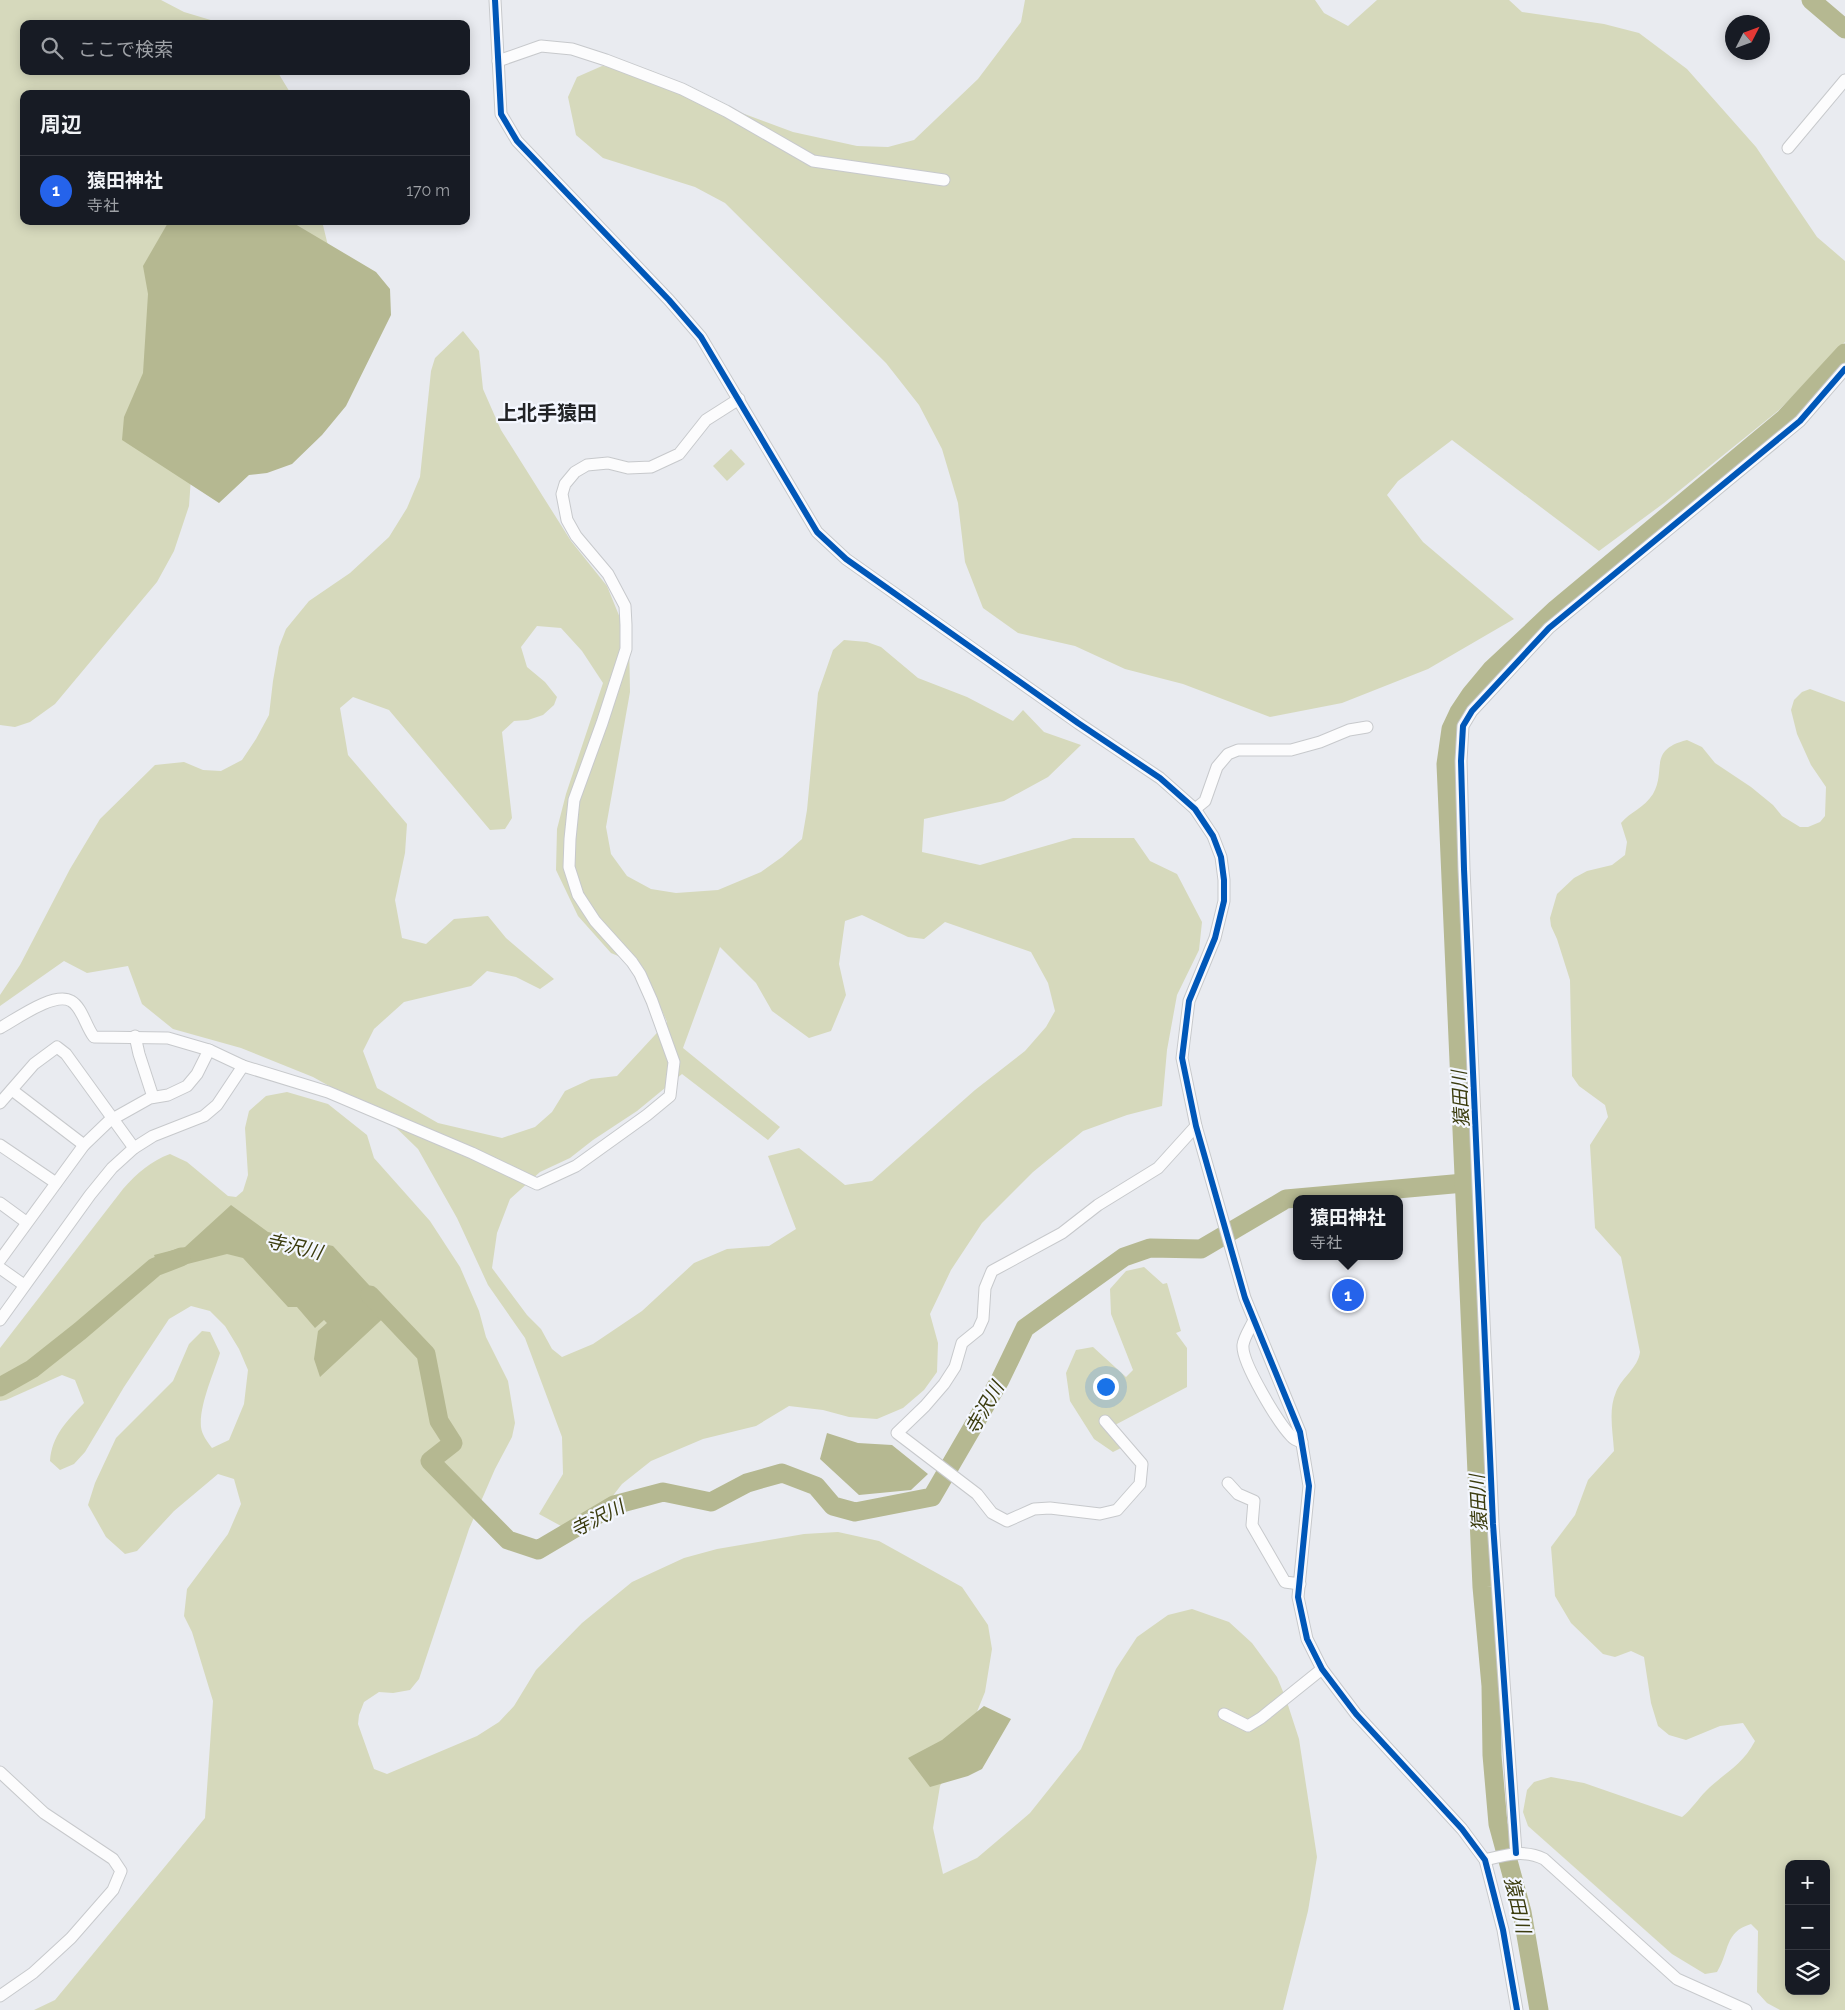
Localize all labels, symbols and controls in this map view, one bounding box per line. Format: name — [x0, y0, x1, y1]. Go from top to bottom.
north arrow — [1725, 15, 1770, 60]
search box — [20, 20, 470, 75]
icon: search — [38, 34, 66, 62]
text: ここで検索 — [78, 38, 173, 60]
text: 周辺 — [40, 112, 82, 137]
text: 猿田神社 — [87, 169, 163, 191]
text: 1 — [52, 181, 60, 200]
text: 170 m — [406, 181, 450, 200]
text: 寺社 — [87, 196, 119, 215]
district label: 上北手猿田 — [497, 401, 597, 425]
water label: 猿田川 — [1447, 1068, 1472, 1128]
popup — [1293, 1195, 1403, 1260]
text: 猿田神社 — [1310, 1206, 1386, 1228]
water label: 寺沢川 — [264, 1229, 326, 1264]
text: 寺社 — [1310, 1233, 1342, 1252]
pin: 1 — [1332, 1276, 1364, 1314]
your location — [1093, 1374, 1119, 1400]
water label: 寺沢川 — [960, 1376, 1009, 1438]
water label: 猿田川 — [1465, 1472, 1490, 1532]
water label: 寺沢川 — [567, 1494, 629, 1541]
map controls — [1785, 1860, 1830, 1995]
button: + — [1785, 1860, 1830, 1905]
water label: 猿田川 — [1501, 1875, 1536, 1937]
button: − — [1785, 1905, 1830, 1950]
button: layers — [1785, 1950, 1830, 1995]

